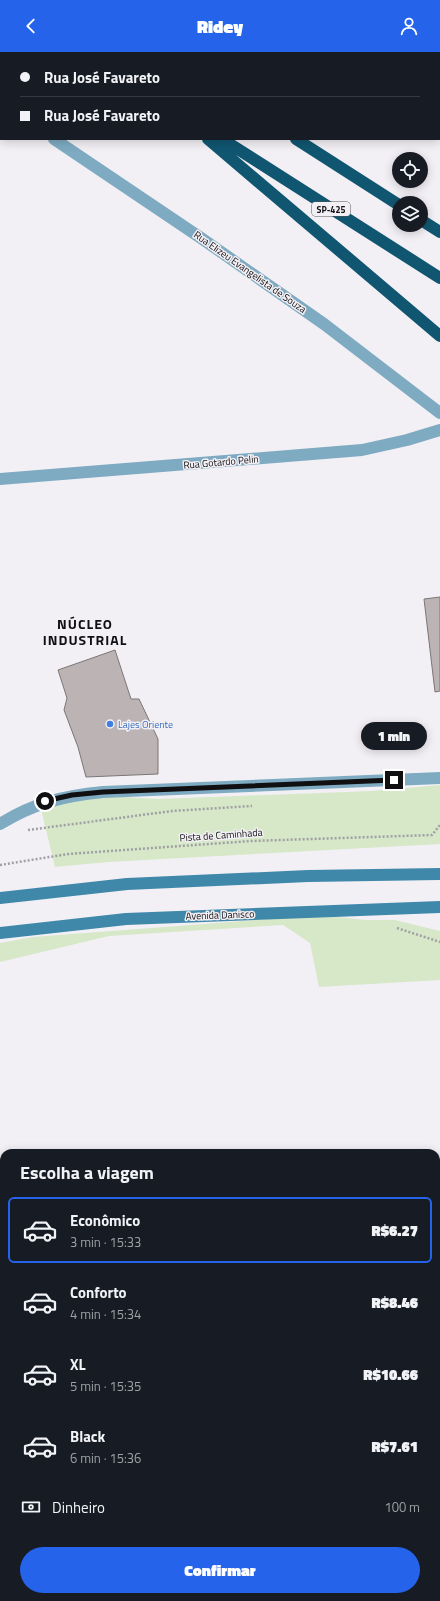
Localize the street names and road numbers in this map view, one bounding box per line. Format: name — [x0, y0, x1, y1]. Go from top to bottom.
road number: SP-425 — [312, 202, 350, 216]
street label: Rua Elizeu Evangelista de Souza — [191, 227, 309, 317]
street label: Rua Gotardo Pelin — [183, 451, 259, 473]
street label: Pista de Caminhada — [179, 825, 263, 845]
street label: Avenida Danisco — [185, 906, 255, 924]

